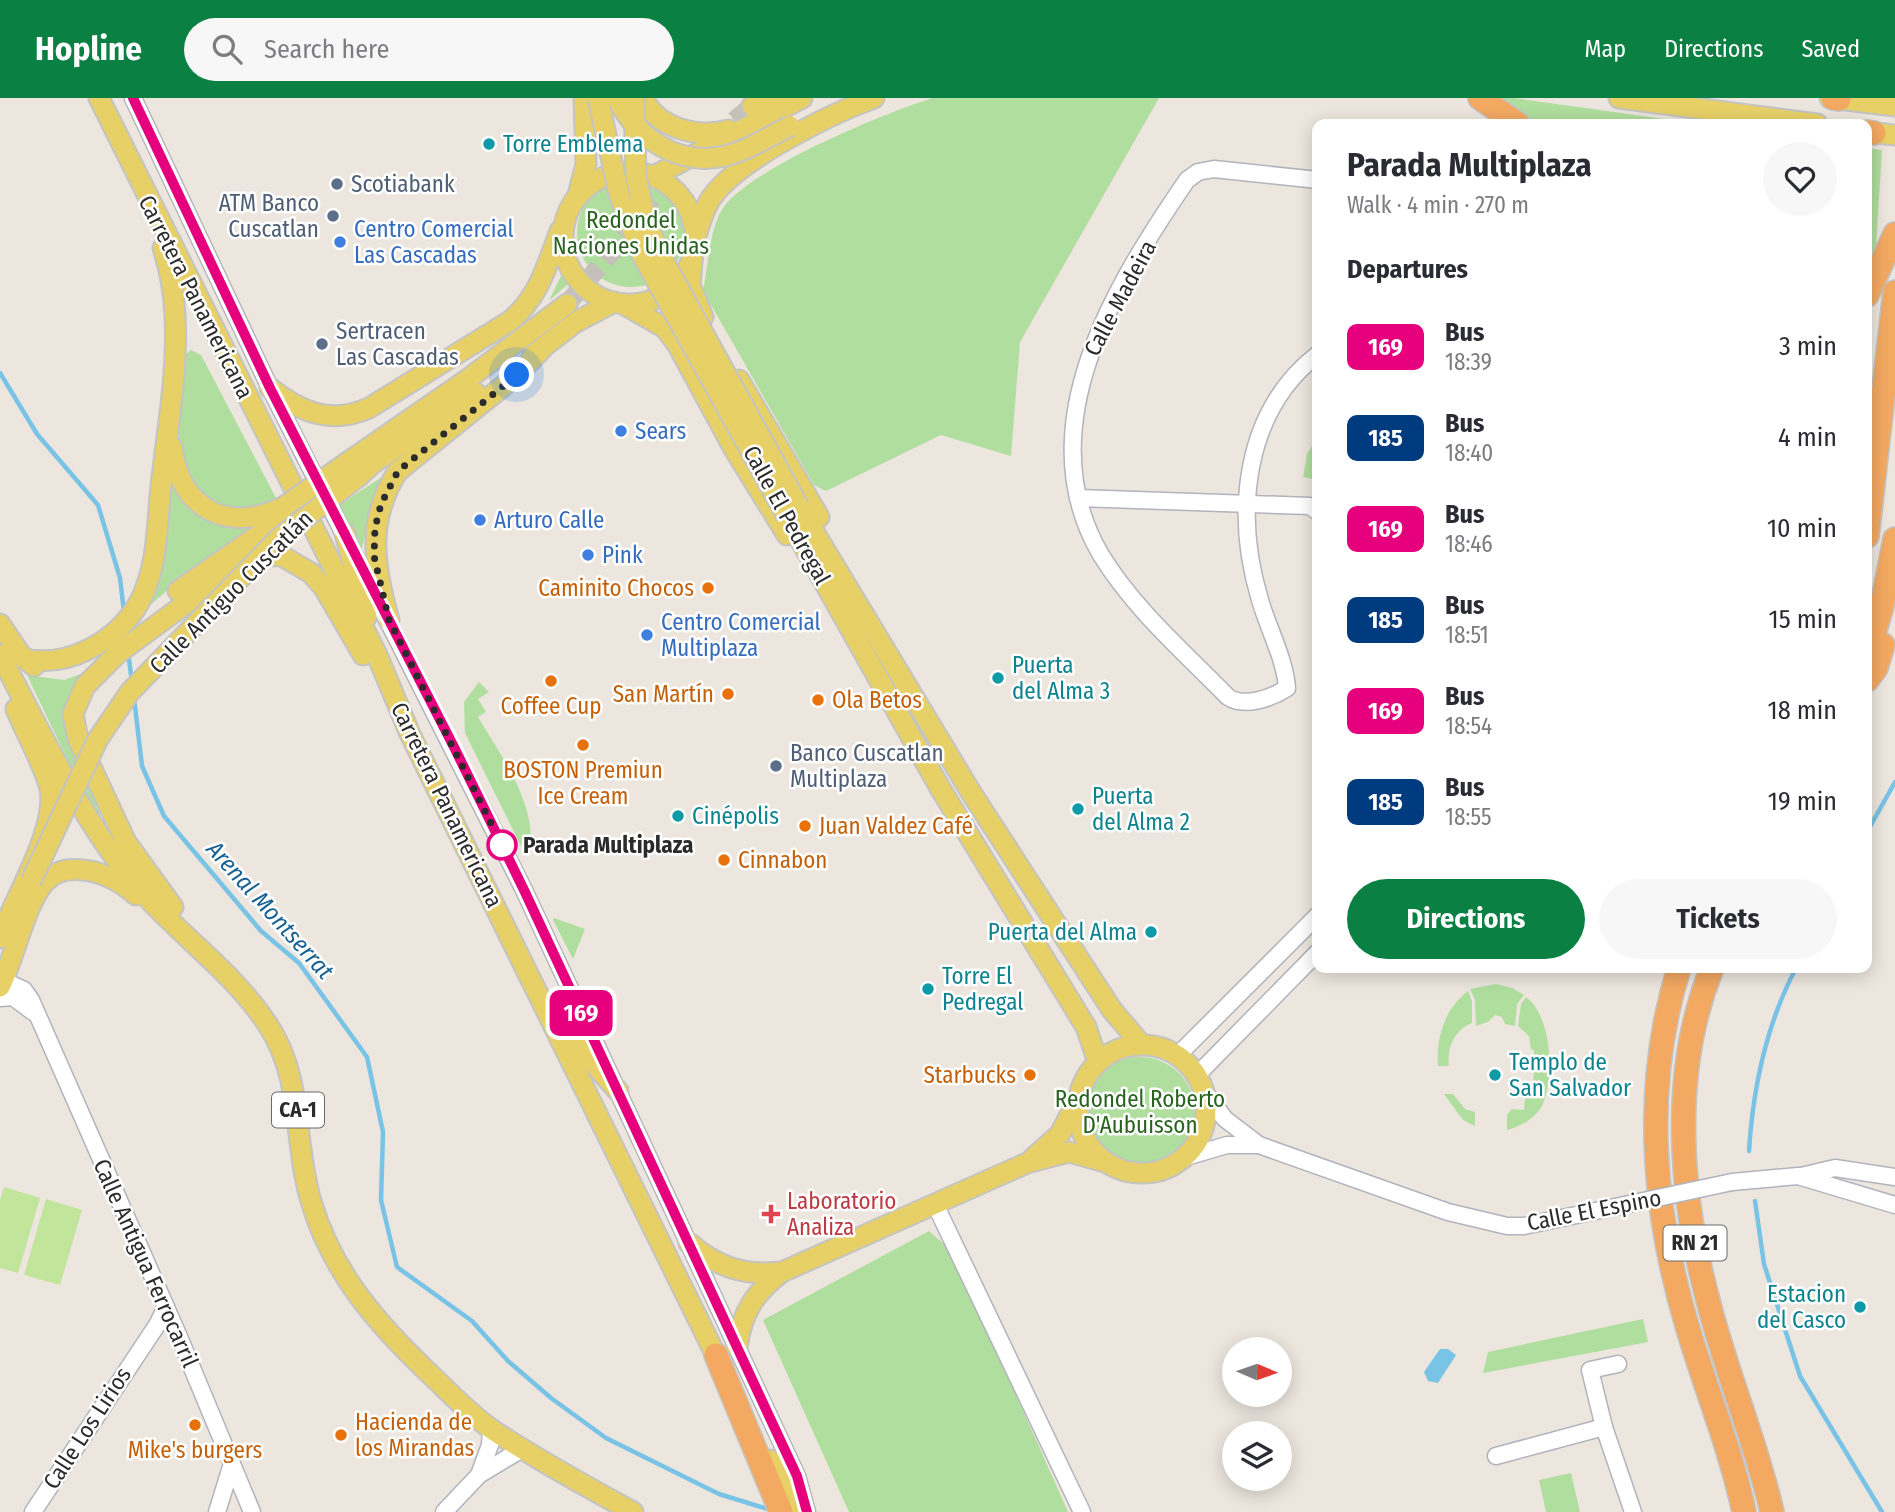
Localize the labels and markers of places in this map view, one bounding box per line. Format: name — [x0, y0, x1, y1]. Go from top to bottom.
place label: Torre Emblema — [503, 130, 643, 158]
marker: Torre Emblema — [481, 136, 497, 152]
place label: Scotiabank — [351, 170, 455, 198]
marker: Scotiabank — [329, 176, 345, 192]
place label: ATM Banco Cuscatlan — [219, 189, 319, 243]
marker: ATM Banco Cuscatlan — [325, 208, 341, 224]
place label: Centro Comercial Las Cascadas — [354, 215, 514, 269]
marker: Centro Comercial Las Cascadas — [332, 234, 348, 250]
place label: Sertracen Las Cascadas — [336, 317, 459, 371]
marker: Sertracen Las Cascadas — [314, 336, 330, 352]
place label: Sears — [635, 417, 687, 445]
marker: Sears — [613, 423, 629, 439]
place label: Arturo Calle — [494, 506, 604, 534]
marker: Arturo Calle — [472, 512, 488, 528]
place label: Pink — [602, 541, 643, 569]
marker: Pink — [580, 547, 596, 563]
place label: Caminito Chocos — [538, 574, 694, 602]
marker: Caminito Chocos — [700, 580, 716, 596]
place label: Centro Comercial Multiplaza — [661, 608, 821, 662]
marker: Centro Comercial Multiplaza — [639, 627, 655, 643]
place label: Puerta del Alma 3 — [1012, 651, 1110, 705]
marker: Puerta del Alma 3 — [990, 670, 1006, 686]
marker: Coffee Cup — [543, 673, 559, 689]
place label: San Martín — [613, 680, 714, 708]
marker: San Martín — [720, 686, 736, 702]
place label: Ola Betos — [832, 686, 922, 714]
place label: Coffee Cup — [501, 692, 601, 720]
marker: Ola Betos — [810, 692, 826, 708]
marker: BOSTON Premiun Ice Cream — [575, 737, 591, 753]
place label: Banco Cuscatlan Multiplaza — [790, 739, 944, 793]
place label: BOSTON Premiun Ice Cream — [503, 756, 663, 810]
marker: Banco Cuscatlan Multiplaza — [768, 758, 784, 774]
place label: Puerta del Alma 2 — [1092, 782, 1190, 836]
marker: Puerta del Alma 2 — [1070, 801, 1086, 817]
place label: Cinépolis — [692, 802, 779, 830]
marker: Cinépolis — [670, 808, 686, 824]
place label: Juan Valdez Café — [819, 812, 973, 840]
marker: Juan Valdez Café — [797, 818, 813, 834]
marker: Parada Multiplaza — [487, 830, 517, 860]
place label: Parada Multiplaza — [523, 831, 694, 859]
place label: Cinnabon — [738, 846, 827, 874]
marker: Cinnabon — [716, 852, 732, 868]
place label: Puerta del Alma — [988, 918, 1137, 946]
marker: Puerta del Alma — [1143, 924, 1159, 940]
place label: Torre El Pedregal — [942, 962, 1023, 1016]
marker: Torre El Pedregal — [920, 981, 936, 997]
place label: Templo de San Salvador — [1509, 1048, 1631, 1102]
place label: Starbucks — [923, 1061, 1016, 1089]
marker: Starbucks — [1022, 1067, 1038, 1083]
marker: Templo de San Salvador — [1487, 1067, 1503, 1083]
place label: Laboratorio Analiza — [787, 1187, 896, 1241]
marker: Laboratorio Analiza — [761, 1204, 781, 1224]
place label: Estacion del Casco — [1757, 1280, 1846, 1334]
marker: Estacion del Casco — [1852, 1299, 1868, 1315]
place label: Hacienda de los Mirandas — [355, 1408, 475, 1462]
marker: Mike's burgers — [187, 1417, 203, 1433]
marker: Hacienda de los Mirandas — [333, 1427, 349, 1443]
place label: Mike's burgers — [128, 1436, 263, 1464]

